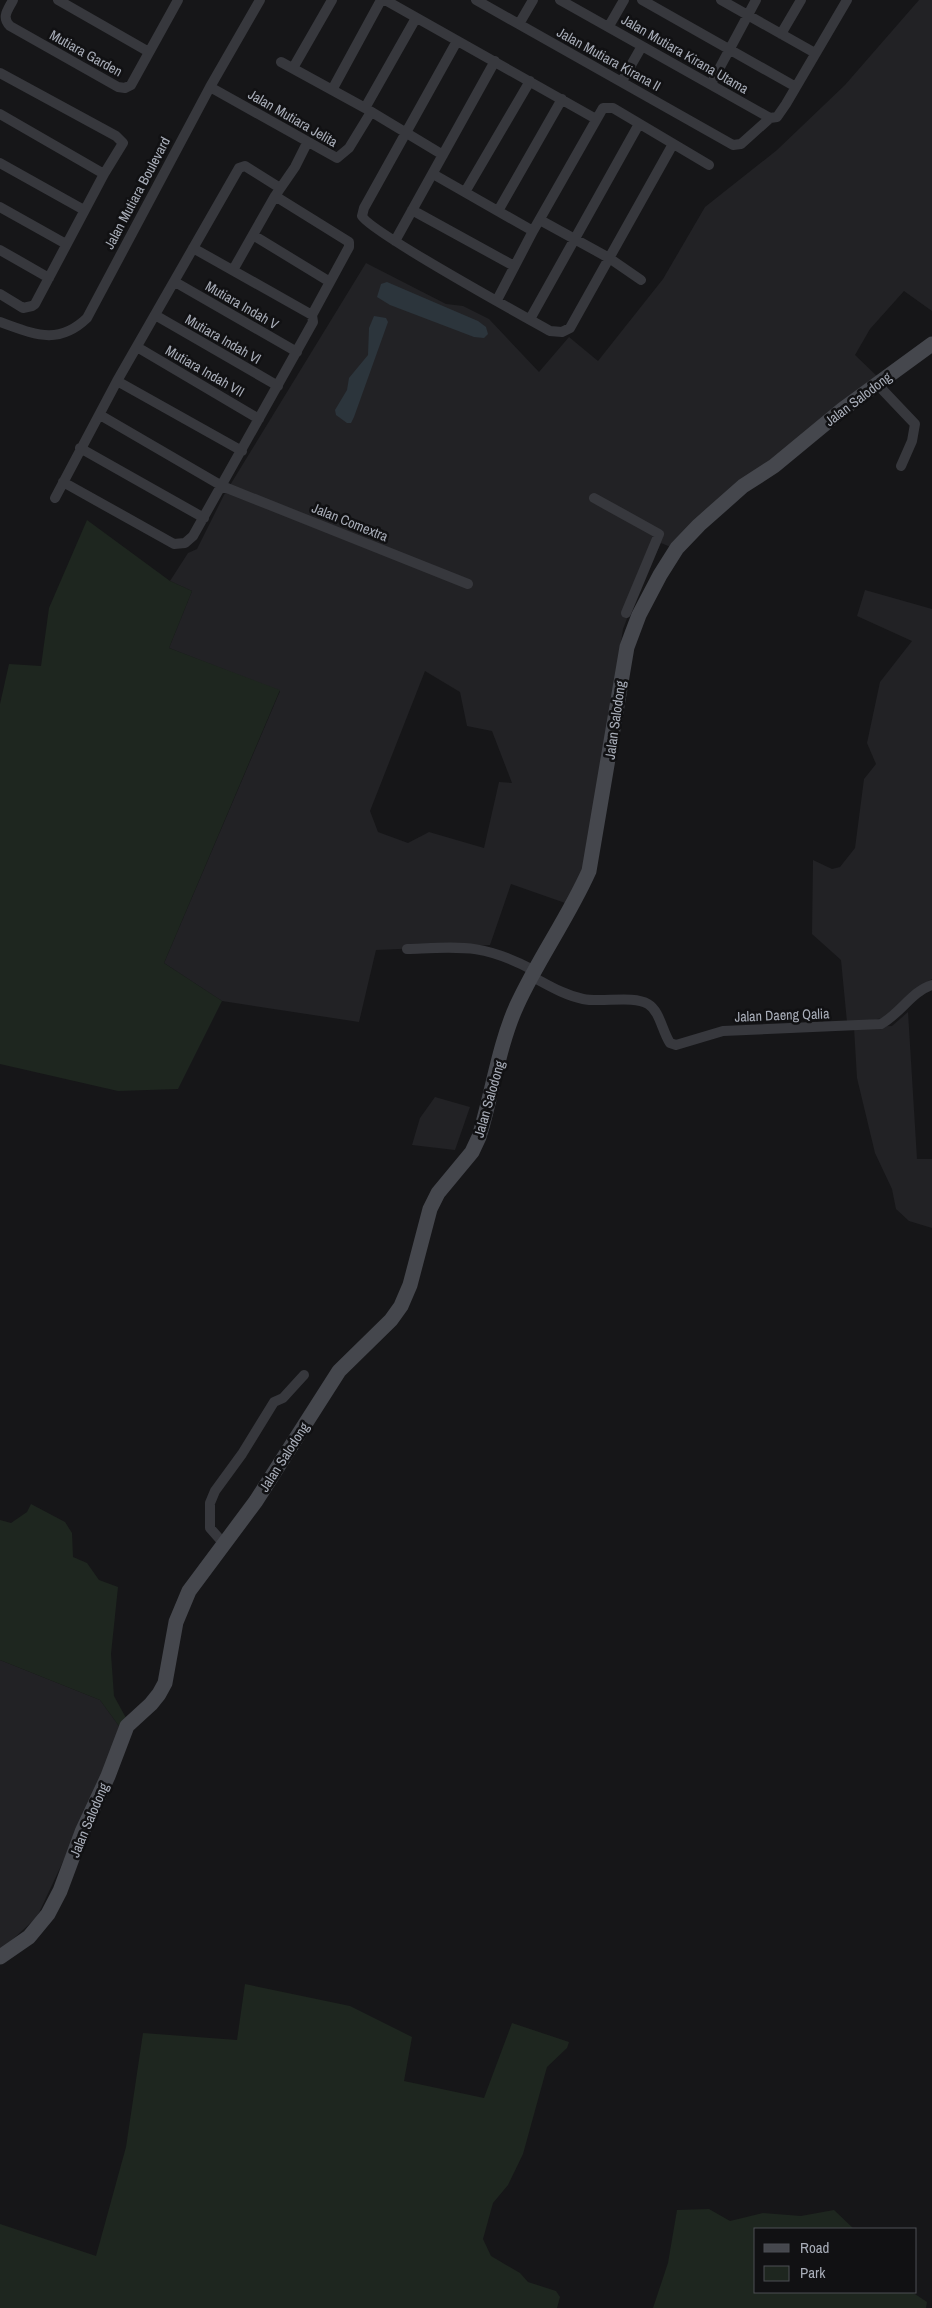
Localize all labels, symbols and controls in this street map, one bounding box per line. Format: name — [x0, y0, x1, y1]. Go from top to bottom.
street label: Jalan Mutiara Kirana Utama — [618, 10, 752, 98]
street label: Jalan Mutiara Kirana II — [554, 23, 664, 95]
street label: Mutiara Garden — [46, 26, 126, 80]
street label: Jalan Mutiara Jelita — [245, 85, 341, 151]
street label: Jalan Mutiara Boulevard — [100, 134, 174, 252]
street label: Mutiara Indah V — [202, 277, 282, 333]
street label: Mutiara Indah Vl — [182, 310, 264, 368]
street label: Mutiara Indah VII — [162, 341, 248, 401]
street label: Jalan Salodong — [821, 368, 896, 430]
street label: Jalan Comextra — [309, 499, 391, 546]
street label: Jalan Salodong — [601, 679, 630, 760]
street label: Jalan Daeng Qalia — [734, 1004, 830, 1026]
street label: Jalan Salodong — [469, 1058, 509, 1140]
street label: Jalan Salodong — [255, 1418, 313, 1495]
street label: Jalan Salodong — [65, 1779, 113, 1860]
legend — [754, 2228, 917, 2293]
text: Road — [800, 2237, 829, 2258]
text: Park — [800, 2262, 826, 2283]

